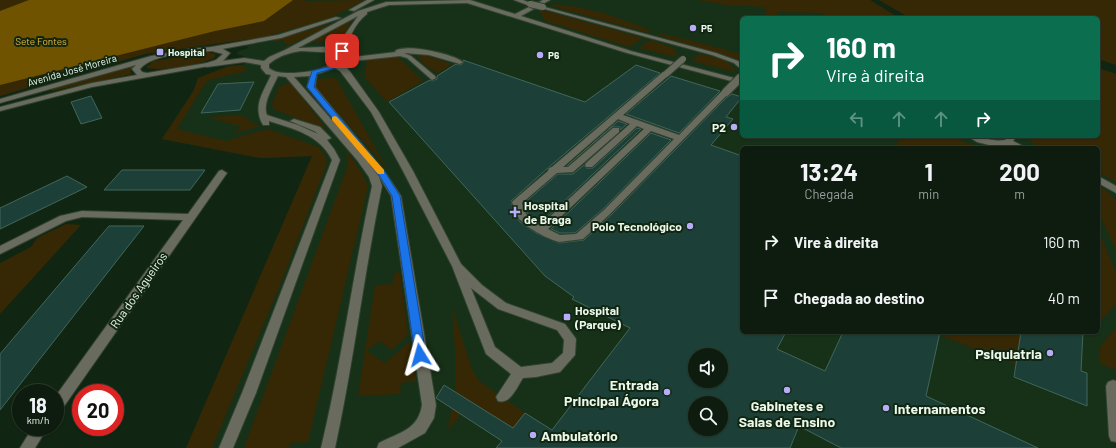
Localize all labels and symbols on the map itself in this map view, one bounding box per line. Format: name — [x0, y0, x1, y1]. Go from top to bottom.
place label: P5 — [701, 22, 713, 34]
marker: P5 — [688, 23, 698, 33]
pin — [325, 34, 359, 68]
park label: Sete Fontes — [15, 35, 67, 47]
place label: Hospital — [168, 46, 205, 58]
marker: Hospital — [155, 47, 165, 57]
place label: P6 — [548, 49, 560, 61]
marker: P6 — [535, 50, 545, 60]
street label: Avenida José Moreira — [26, 52, 118, 88]
place label: P2 — [712, 120, 726, 134]
marker: P2 — [729, 122, 739, 132]
place label: Hospital de Braga — [524, 198, 571, 226]
marker: Hospital de Braga — [509, 206, 521, 218]
place label: Polo Tecnológico — [592, 219, 682, 233]
marker: Polo Tecnológico — [685, 221, 695, 231]
street label: Rua dos Agueiros — [107, 249, 170, 331]
place label: Hospital (Parque) — [574, 303, 622, 331]
marker: Hospital (Parque) — [562, 312, 572, 322]
position arrow — [399, 334, 441, 376]
place label: Psiquiatria — [975, 345, 1042, 362]
marker: Psiquiatria — [1045, 348, 1055, 358]
place label: Entrada Principal Ágora — [564, 376, 659, 409]
speed limit sign: 20 — [72, 384, 124, 436]
marker: Gabinetes e Salas de Ensino — [782, 385, 792, 395]
marker: Entrada Principal Ágora — [662, 387, 672, 397]
place label: Gabinetes e Salas de Ensino — [739, 397, 835, 430]
place label: Internamentos — [894, 400, 986, 417]
marker: Internamentos — [881, 403, 891, 413]
place label: Ambulatório — [541, 427, 618, 444]
marker: Ambulatório — [528, 430, 538, 440]

